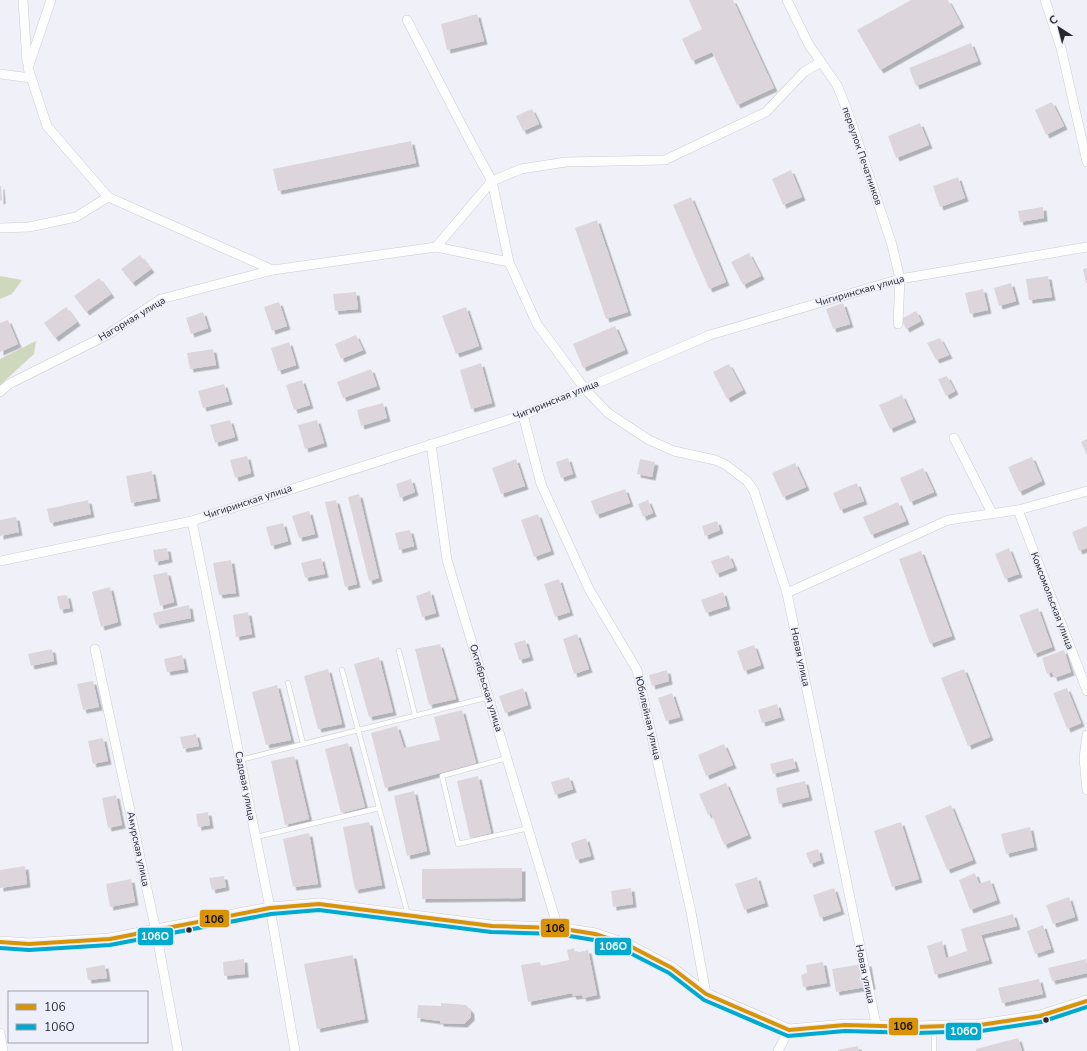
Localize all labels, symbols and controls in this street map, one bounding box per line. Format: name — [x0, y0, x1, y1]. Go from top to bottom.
north arrow — [1039, 8, 1079, 48]
text: С — [1046, 12, 1061, 29]
street label: переулок Печатников — [839, 105, 886, 208]
street label: Чигиринская улица — [814, 272, 906, 310]
street label: Нагорная улица — [96, 293, 168, 345]
street label: Чигиринская улица — [511, 376, 601, 424]
street label: Чигиринская улица — [202, 481, 294, 523]
street label: Комсомольская улица — [1027, 550, 1077, 652]
street label: Новая улица — [787, 626, 813, 688]
street label: Октябрьская улица — [466, 642, 506, 734]
street label: Юбилейная улица — [632, 675, 664, 761]
street label: Садовая улица — [231, 750, 259, 822]
street label: Амурская улица — [123, 810, 153, 888]
line badge: 106 — [199, 909, 230, 928]
text: 106 — [204, 912, 224, 927]
line badge: 106 — [540, 918, 570, 938]
text: 106 — [545, 921, 565, 936]
unlabelled marker — [184, 925, 194, 935]
line badge: 106О — [137, 927, 174, 946]
text: 106О — [141, 929, 170, 944]
line badge: 106О — [594, 937, 632, 956]
text: 106О — [599, 939, 628, 954]
street label: Новая улица — [852, 943, 878, 1005]
legend — [8, 991, 148, 1043]
text: 106 — [44, 999, 66, 1015]
unlabelled marker — [1041, 1015, 1051, 1025]
line badge: 106 — [888, 1017, 919, 1036]
text: 106О — [44, 1019, 75, 1035]
text: 106 — [893, 1019, 913, 1034]
line badge: 106О — [945, 1022, 982, 1041]
text: 106О — [950, 1024, 979, 1039]

